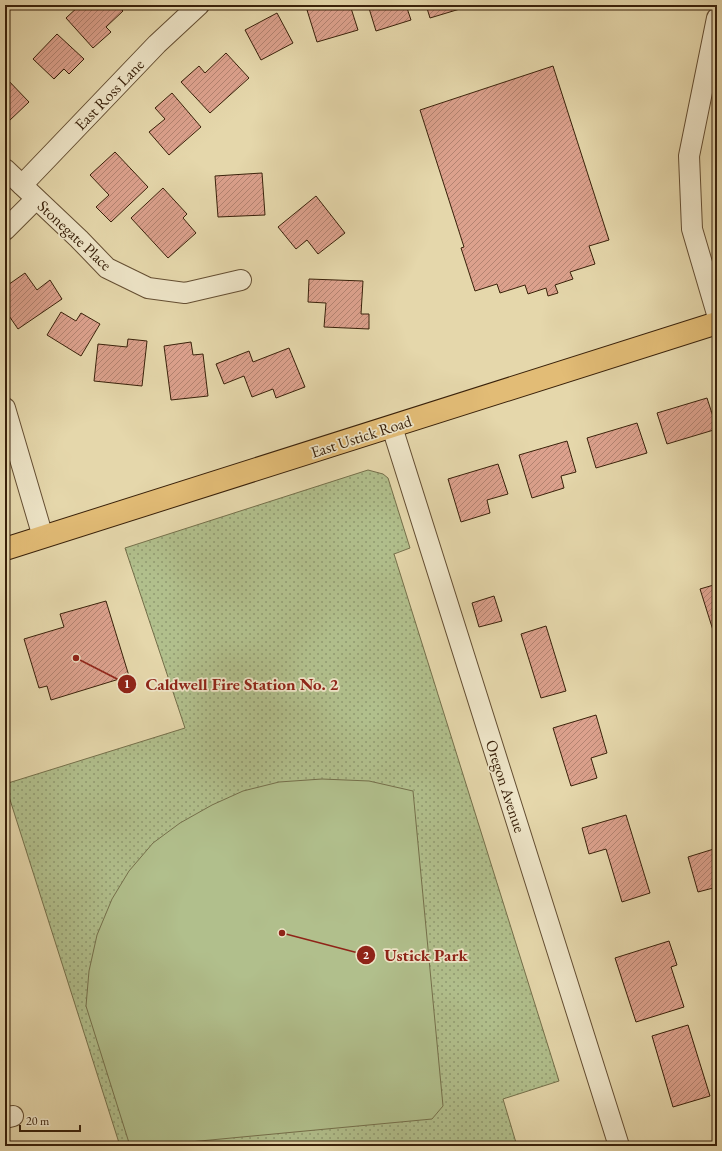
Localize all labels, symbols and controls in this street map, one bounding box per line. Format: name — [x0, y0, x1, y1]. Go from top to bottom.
street label: East Ross Lane — [70, 54, 149, 135]
street label: Stonegate Place — [33, 196, 116, 275]
street label: East Ustick Road — [308, 410, 415, 463]
callout: Caldwell Fire Station No. 2 — [117, 669, 346, 698]
text: Caldwell Fire Station No. 2 — [145, 673, 339, 695]
text: 1 — [124, 676, 130, 692]
street label: Oregon Avenue — [481, 737, 530, 835]
callout: Ustick Park — [356, 940, 475, 969]
text: Ustick Park — [384, 944, 468, 966]
text: 2 — [363, 947, 370, 963]
scale bar — [20, 1107, 80, 1133]
text: 20 m — [26, 1113, 50, 1129]

